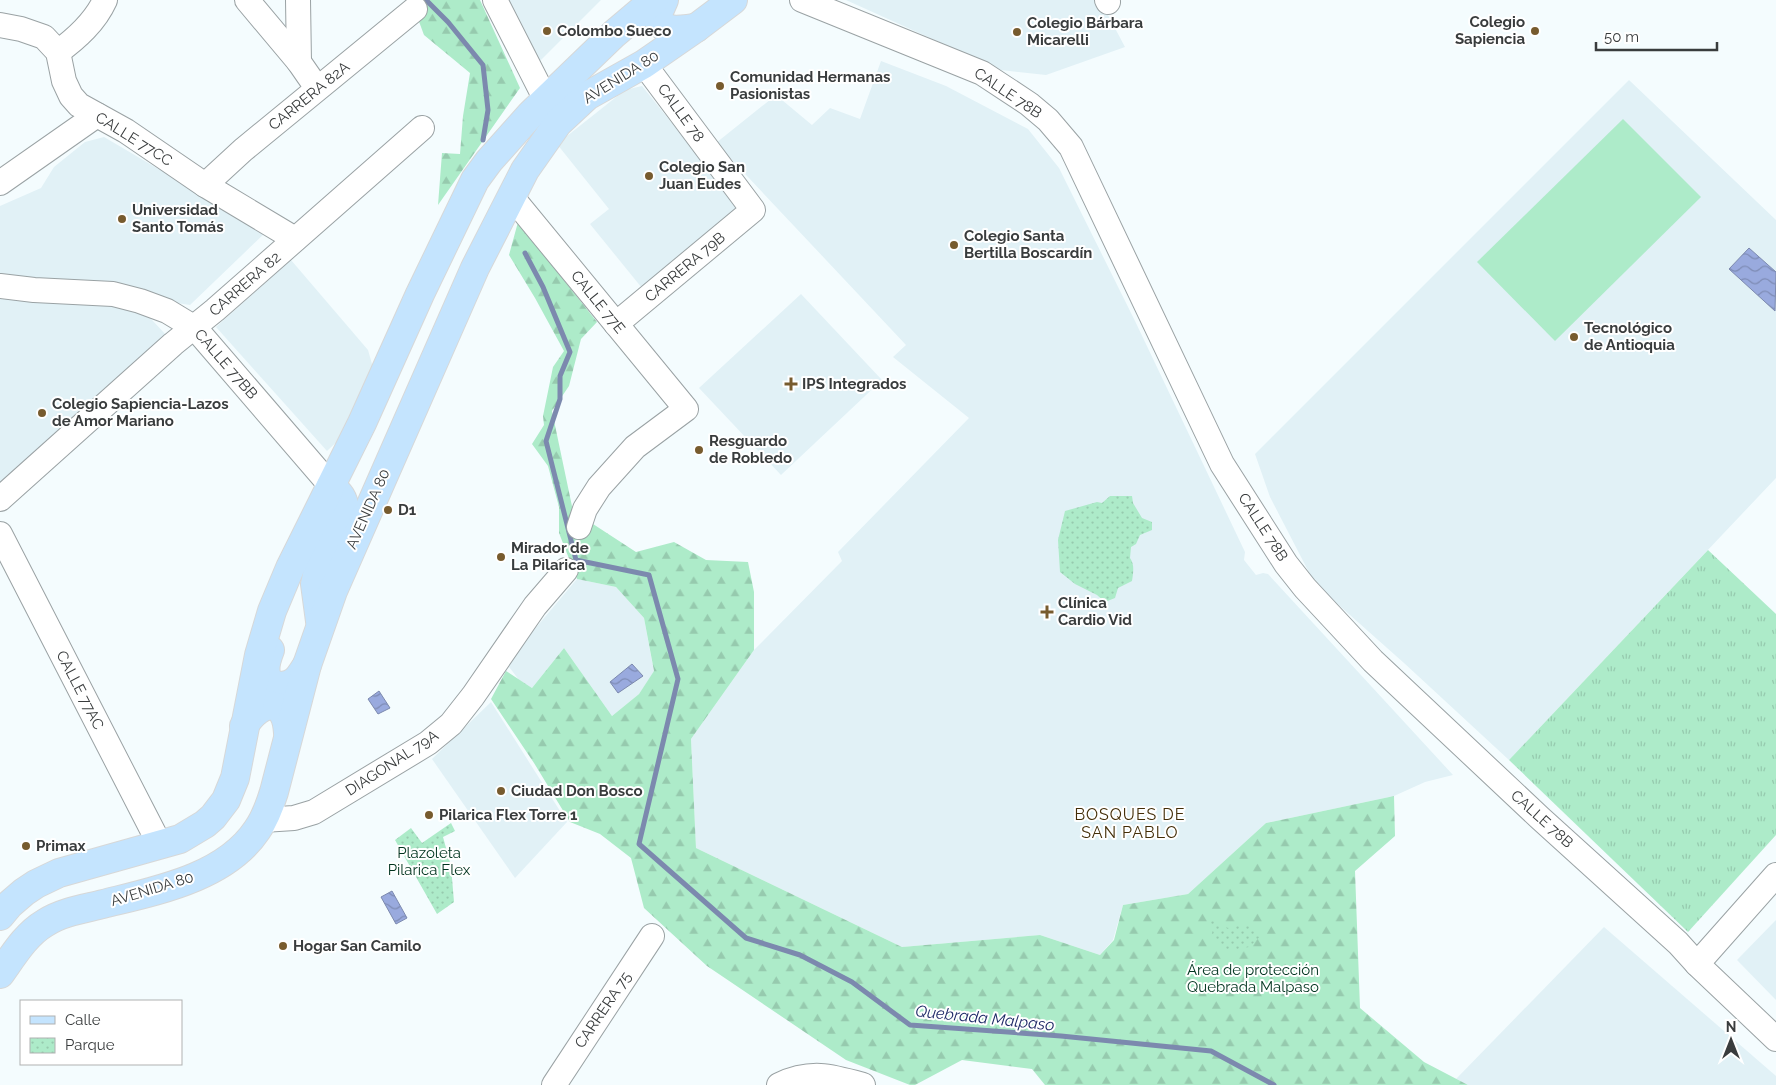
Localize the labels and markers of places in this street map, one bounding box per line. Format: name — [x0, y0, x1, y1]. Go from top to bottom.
place label: Colegio Sapiencia — [1455, 13, 1525, 48]
place label: Colegio Bárbara Micarelli — [1027, 14, 1144, 49]
place label: Colombo Sueco — [557, 22, 671, 40]
marker: Colombo Sueco — [541, 25, 553, 37]
marker: Colegio Sapiencia — [1529, 25, 1541, 37]
marker: Colegio Bárbara Micarelli — [1011, 26, 1023, 38]
place label: Comunidad Hermanas Pasionistas — [730, 68, 891, 103]
marker: Comunidad Hermanas Pasionistas — [714, 80, 726, 92]
place label: Colegio San Juan Eudes — [659, 158, 745, 193]
marker: Colegio San Juan Eudes — [643, 170, 655, 182]
place label: Universidad Santo Tomás — [132, 201, 224, 236]
marker: Universidad Santo Tomás — [116, 213, 128, 225]
place label: Colegio Santa Bertilla Boscardín — [964, 227, 1092, 262]
marker: Colegio Santa Bertilla Boscardín — [948, 239, 960, 251]
place label: Tecnológico de Antioquia — [1584, 319, 1675, 354]
marker: Tecnológico de Antioquia — [1568, 331, 1580, 343]
place label: IPS Integrados — [802, 375, 906, 393]
marker: IPS Integrados — [784, 377, 798, 391]
place label: Colegio Sapiencia-Lazos de Amor Mariano — [52, 395, 229, 430]
marker: Colegio Sapiencia-Lazos de Amor Mariano — [36, 407, 48, 419]
place label: Resguardo de Robledo — [709, 432, 792, 467]
marker: Resguardo de Robledo — [693, 444, 705, 456]
place label: D1 — [398, 501, 417, 519]
marker: D1 — [382, 504, 394, 516]
place label: Mirador de La Pilarica — [511, 539, 589, 574]
marker: Mirador de La Pilarica — [495, 551, 507, 563]
place label: Clínica Cardio Vid — [1058, 594, 1132, 629]
marker: Clínica Cardio Vid — [1040, 605, 1054, 619]
place label: Ciudad Don Bosco — [511, 782, 643, 800]
marker: Ciudad Don Bosco — [495, 785, 507, 797]
place label: Pilarica Flex Torre 1 — [439, 806, 578, 824]
marker: Pilarica Flex Torre 1 — [423, 809, 435, 821]
place label: Primax — [36, 837, 86, 855]
marker: Primax — [20, 840, 32, 852]
place label: Hogar San Camilo — [293, 937, 421, 955]
marker: Hogar San Camilo — [277, 940, 289, 952]

